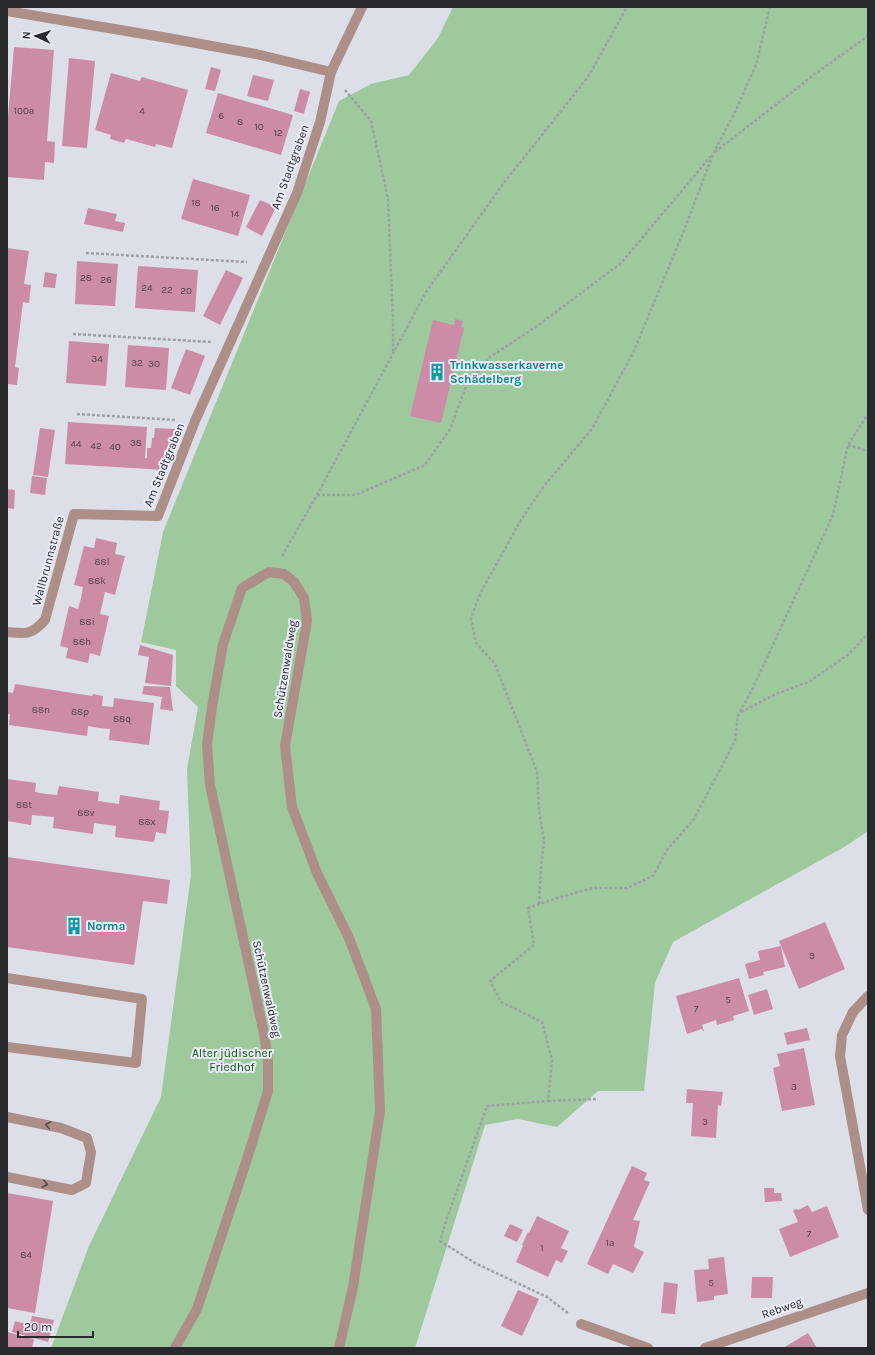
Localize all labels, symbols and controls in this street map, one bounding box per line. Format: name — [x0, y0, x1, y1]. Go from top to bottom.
north arrow — [16, 16, 56, 56]
text: N — [20, 31, 33, 40]
house number: 100a — [14, 105, 34, 117]
house number: 4 — [139, 105, 145, 117]
house number: 6 — [218, 110, 224, 122]
house number: 8 — [237, 116, 243, 128]
house number: 10 — [254, 121, 264, 133]
street label: Am Stadtgraben — [268, 123, 312, 211]
house number: 12 — [273, 127, 283, 139]
house number: 18 — [191, 197, 201, 209]
house number: 16 — [210, 202, 220, 214]
house number: 14 — [231, 208, 240, 220]
house number: 28 — [80, 272, 92, 284]
house number: 26 — [100, 274, 112, 286]
house number: 24 — [141, 282, 153, 294]
house number: 22 — [161, 284, 173, 296]
house number: 20 — [180, 285, 192, 297]
house number: 34 — [91, 353, 103, 365]
house number: 32 — [131, 357, 143, 369]
house number: 30 — [148, 358, 160, 370]
place label: Trinkwasserkaverne Schädelberg — [450, 358, 564, 386]
building icon: Trinkwasserkaverne Schädelberg — [427, 362, 447, 382]
street label: Am Stadtgraben — [141, 421, 187, 509]
house number: 38 — [130, 437, 142, 449]
house number: 44 — [70, 438, 82, 450]
house number: 42 — [90, 440, 102, 452]
house number: 40 — [109, 441, 121, 453]
street label: Wallbrunnstraße — [29, 515, 67, 607]
house number: 88l — [94, 556, 110, 568]
house number: 88k — [88, 575, 106, 587]
house number: 88i — [79, 616, 95, 628]
street label: Schützenwaldweg — [270, 619, 300, 719]
house number: 88h — [73, 636, 91, 648]
house number: 88n — [32, 704, 50, 716]
house number: 88p — [71, 706, 89, 718]
house number: 88q — [113, 713, 131, 725]
house number: 88t — [16, 799, 32, 811]
house number: 88v — [77, 807, 95, 819]
house number: 88x — [138, 816, 156, 828]
building icon: Norma — [64, 916, 84, 936]
place label: Norma — [87, 919, 126, 933]
street label: Schützenwaldweg — [250, 939, 284, 1039]
house number: 9 — [809, 950, 815, 962]
house number: 5 — [725, 994, 731, 1006]
house number: 7 — [694, 1003, 699, 1015]
park label: Alter jüdischer Friedhof — [192, 1046, 273, 1074]
house number: 3 — [791, 1081, 797, 1093]
house number: 3 — [702, 1116, 708, 1128]
one-way arrow — [45, 1122, 51, 1130]
one-way arrow — [42, 1180, 48, 1188]
house number: 7 — [807, 1228, 812, 1240]
house number: 1a — [606, 1237, 614, 1249]
house number: 1 — [540, 1242, 544, 1254]
house number: 84 — [20, 1249, 32, 1261]
house number: 5 — [708, 1277, 714, 1289]
street label: Rebweg — [760, 1294, 804, 1321]
scale bar — [18, 1313, 93, 1339]
text: 20 m — [24, 1320, 52, 1334]

